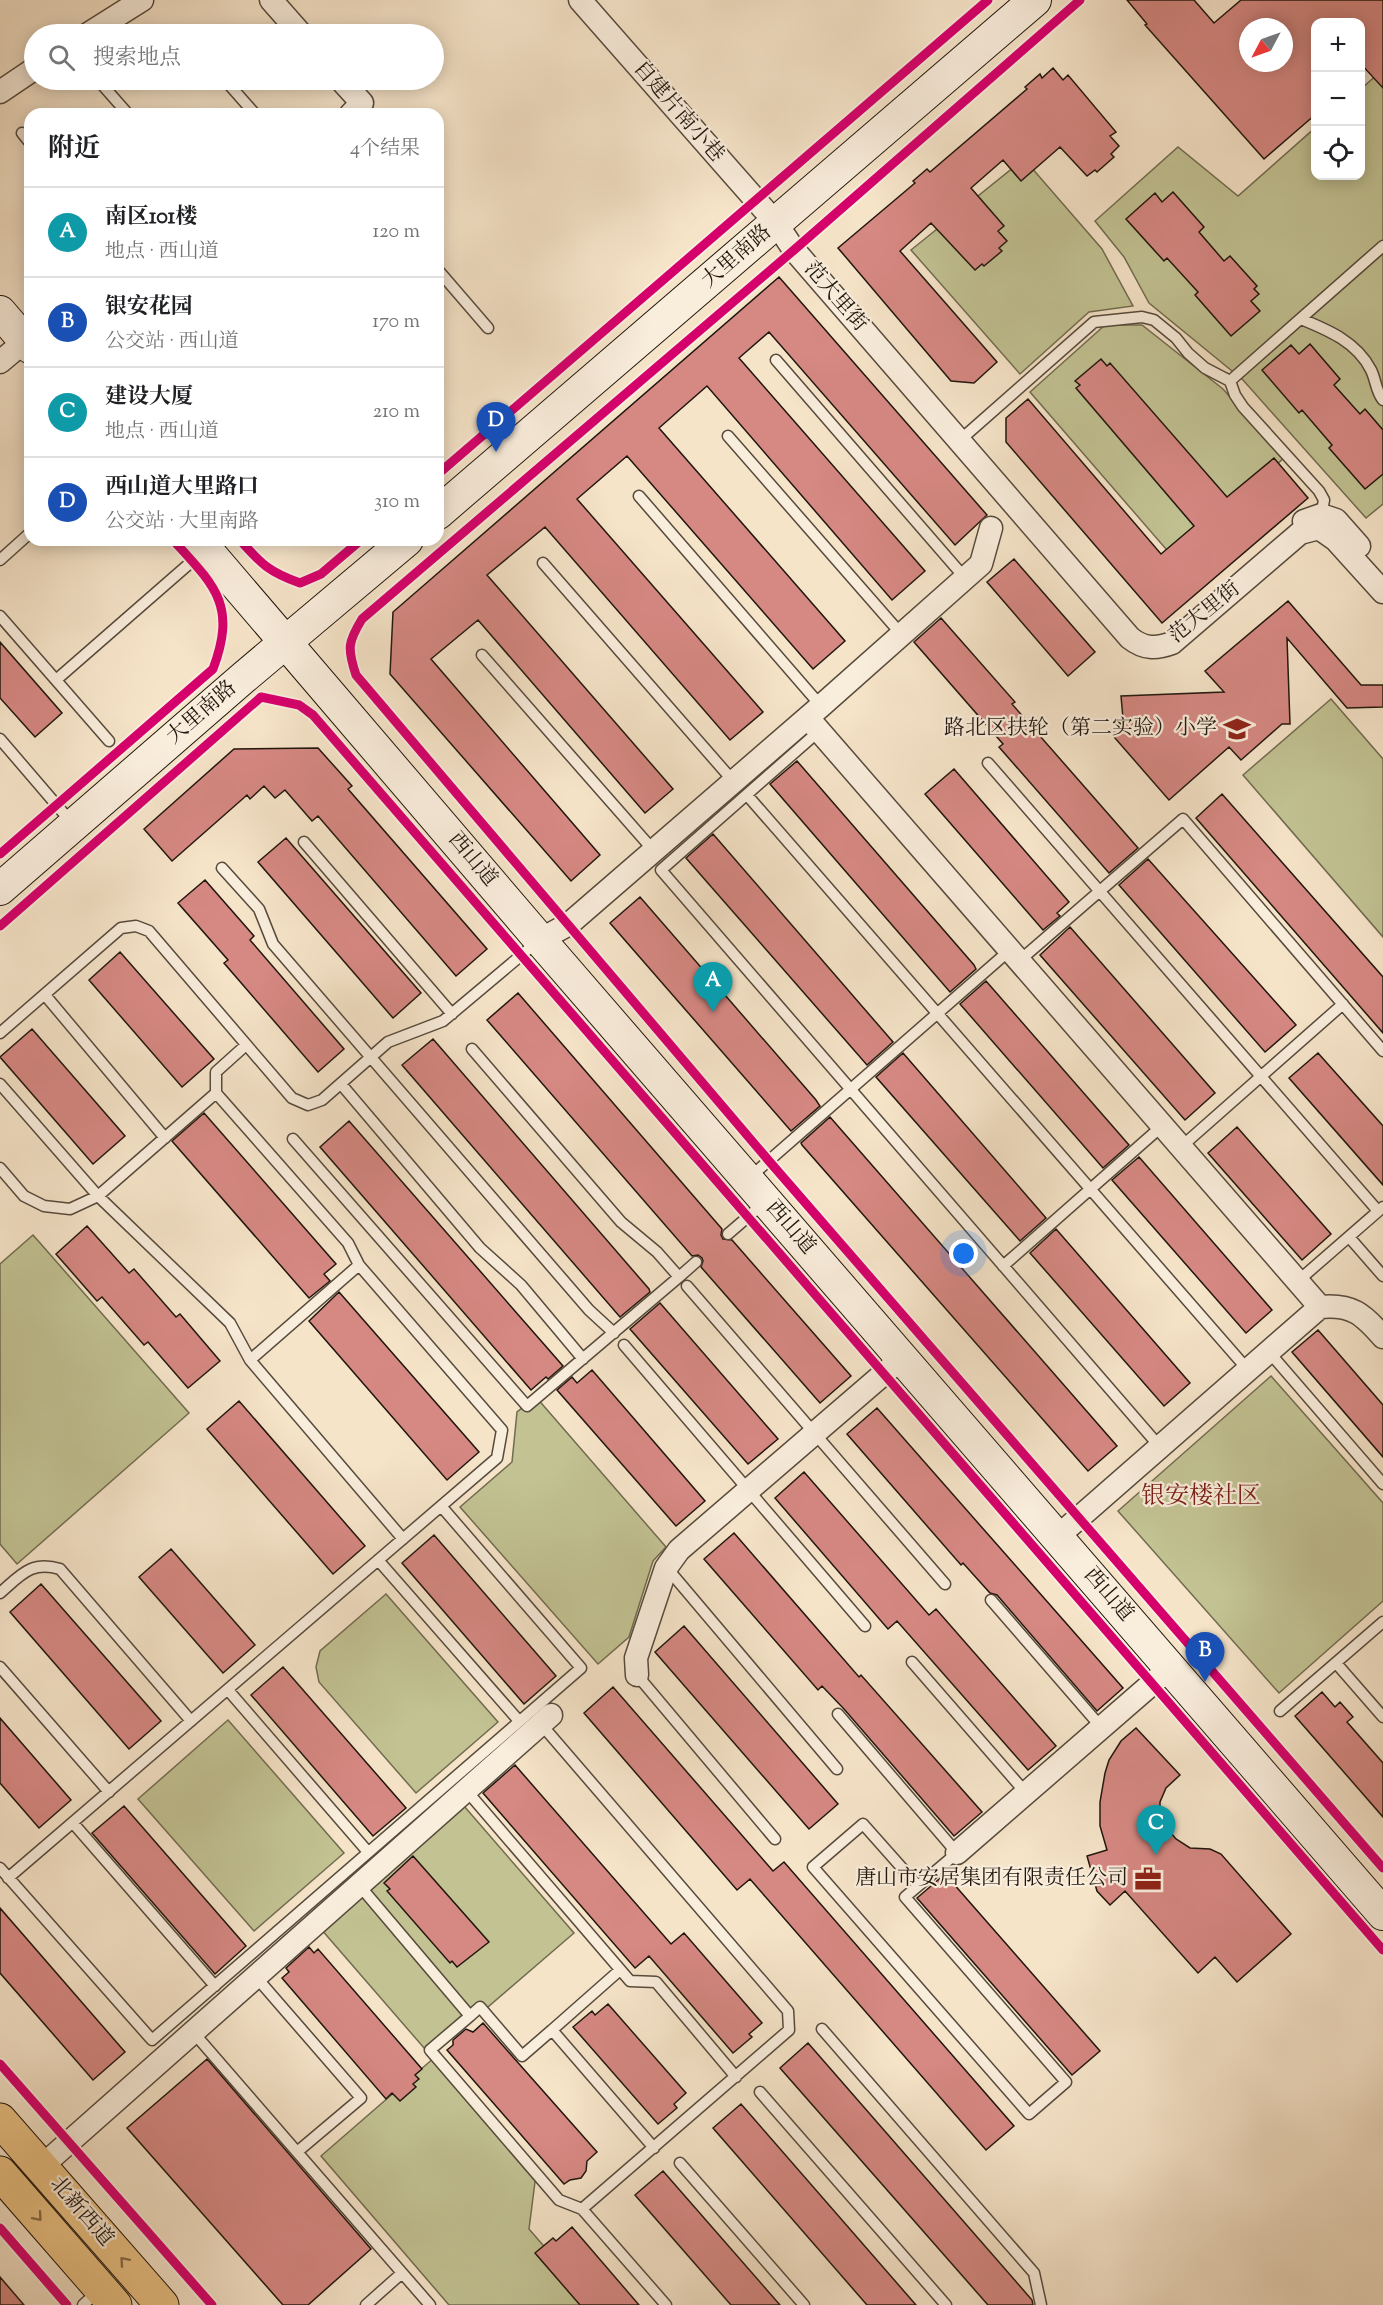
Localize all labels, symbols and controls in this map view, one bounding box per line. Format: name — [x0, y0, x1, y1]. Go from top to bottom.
north arrow — [1239, 18, 1293, 72]
map controls — [1311, 18, 1365, 180]
button: + — [1311, 18, 1365, 72]
search box — [24, 24, 444, 90]
icon: search — [45, 41, 78, 74]
text: 搜索地点 — [93, 43, 181, 75]
street label: 自建片南小巷 — [625, 55, 731, 169]
button: − — [1311, 72, 1365, 126]
button: locate — [1311, 126, 1365, 180]
text: 附近 — [48, 131, 100, 168]
text: 4个结果 — [350, 135, 420, 164]
text: 南区101楼 — [105, 202, 197, 234]
text: A — [59, 218, 76, 247]
text: 120 m — [372, 218, 420, 247]
street label: 大里南路 — [695, 218, 779, 296]
text: 地点 · 西山道 — [105, 238, 219, 267]
street label: 范大里街 — [796, 255, 874, 339]
text: 银安花园 — [105, 292, 193, 324]
text: B — [61, 308, 74, 337]
text: 170 m — [372, 308, 420, 337]
text: 公交站 · 西山道 — [105, 328, 239, 357]
text: 建设大厦 — [105, 382, 193, 414]
text: C — [59, 398, 76, 427]
text: 210 m — [373, 398, 420, 427]
pin: D — [476, 402, 516, 452]
text: 地点 · 西山道 — [105, 418, 219, 447]
text: 西山道大里路口 — [105, 472, 259, 504]
text: D — [60, 488, 75, 517]
text: 310 m — [374, 488, 420, 517]
text: 公交站 · 大里南路 — [105, 508, 259, 537]
street label: 范大里街 — [1163, 575, 1247, 651]
street label: 大里南路 — [160, 674, 244, 752]
place label: 路北区扶轮（第二实验）小学 — [944, 714, 1217, 744]
school or university icon: 路北区扶轮（第二实验）小学 — [1222, 714, 1252, 744]
street label: 西山道 — [440, 826, 504, 894]
pin: A — [694, 962, 732, 1012]
street label: 西山道 — [758, 1194, 822, 1262]
your location — [949, 1239, 978, 1268]
district label: 银安楼社区 — [1141, 1480, 1261, 1514]
street label: 西山道 — [1076, 1561, 1140, 1629]
pin: B — [1186, 1632, 1224, 1682]
pin: C — [1136, 1806, 1176, 1855]
place label: 唐山市安居集团有限责任公司 — [855, 1864, 1128, 1894]
office icon: 唐山市安居集团有限责任公司 — [1133, 1864, 1163, 1894]
street label: 北新西道 — [42, 2170, 120, 2254]
one-way arrow — [31, 2210, 42, 2221]
one-way arrow — [120, 2257, 131, 2268]

